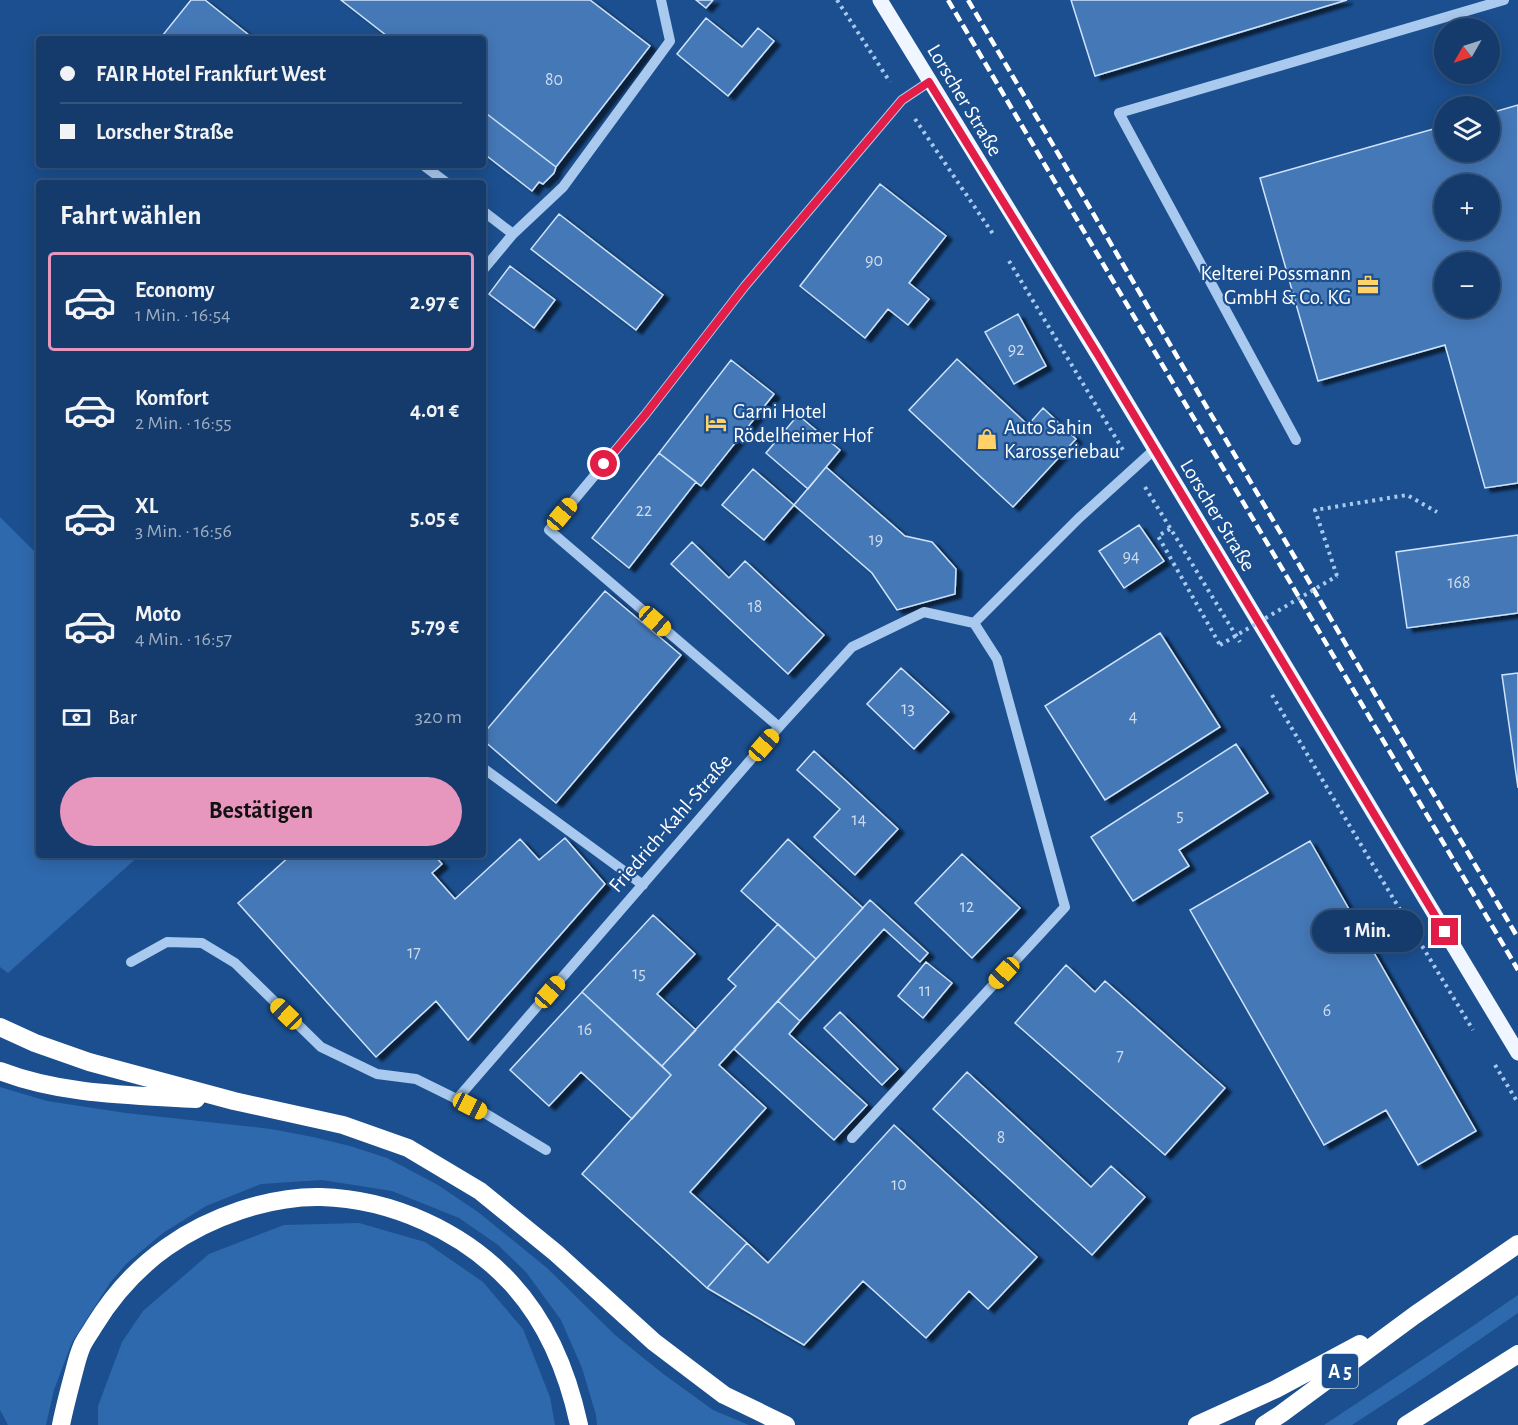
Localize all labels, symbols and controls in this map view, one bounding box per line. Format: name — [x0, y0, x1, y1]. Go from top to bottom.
north arrow — [1434, 18, 1500, 84]
map controls — [1434, 18, 1500, 318]
street label: Lorscher Straße — [923, 41, 1006, 160]
text: FAIR Hotel Frankfurt West — [96, 63, 326, 85]
house number: 80 — [545, 71, 563, 89]
button: layers — [1434, 96, 1500, 162]
text: Lorscher Straße — [96, 121, 234, 143]
button: + — [1434, 174, 1500, 240]
text: Fahrt wählen — [60, 202, 202, 229]
house number: 90 — [865, 252, 883, 270]
button: − — [1434, 252, 1500, 318]
place label: Kelterei Possmann GmbH & Co. KG — [1200, 263, 1351, 308]
office icon: Kelterei Possmann GmbH & Co. KG — [1356, 273, 1380, 297]
icon: car — [63, 275, 117, 329]
text: Economy — [135, 279, 215, 301]
text: 2.97 € — [410, 291, 459, 313]
text: 1 Min. · 16:54 — [135, 305, 231, 325]
house number: 92 — [1008, 341, 1024, 359]
icon: car — [63, 383, 117, 437]
text: Komfort — [135, 387, 209, 409]
text: 4.01 € — [410, 399, 459, 421]
place label: Garni Hotel Rödelheimer Hof — [733, 401, 874, 446]
hotel icon: Garni Hotel Rödelheimer Hof — [704, 411, 728, 435]
text: 2 Min. · 16:55 — [135, 413, 232, 433]
place label: Auto Sahin Karosseriebau — [1004, 417, 1120, 462]
shop icon: Auto Sahin Karosseriebau — [975, 427, 999, 451]
route start — [590, 450, 617, 477]
street label: Lorscher Straße — [1176, 456, 1259, 575]
icon: car — [63, 491, 117, 545]
car — [544, 494, 580, 534]
text: XL — [135, 495, 158, 517]
house number: 22 — [636, 502, 652, 520]
text: 5.05 € — [410, 507, 459, 529]
text: 3 Min. · 16:56 — [135, 521, 232, 541]
house number: 19 — [869, 531, 883, 549]
house number: 94 — [1122, 548, 1140, 566]
house number: 168 — [1447, 574, 1471, 592]
house number: 18 — [748, 598, 762, 616]
icon: car — [63, 599, 117, 653]
car — [636, 602, 674, 640]
text: Moto — [135, 603, 181, 625]
text: 5.79 € — [411, 615, 459, 637]
text: 4 Min. · 16:57 — [135, 629, 232, 649]
house number: 13 — [901, 700, 915, 718]
icon: cash — [60, 701, 93, 734]
text: Bar — [108, 706, 137, 728]
text: 320 m — [415, 707, 462, 727]
house number: 4 — [1129, 708, 1138, 726]
car — [745, 726, 783, 764]
street label: Friedrich-Kahl-Straße — [605, 750, 736, 896]
button: Bestätigen — [60, 777, 462, 846]
house number: 5 — [1176, 807, 1184, 825]
house number: 14 — [852, 811, 867, 829]
house number: 12 — [960, 898, 974, 916]
callout: 1 Min. — [1313, 911, 1424, 953]
route end — [1431, 918, 1458, 945]
text: 1 Min. — [1344, 921, 1391, 941]
house number: 17 — [407, 944, 421, 962]
car — [985, 954, 1023, 992]
house number: 15 — [632, 965, 646, 983]
car — [531, 973, 569, 1011]
house number: 11 — [919, 982, 931, 1000]
car — [267, 995, 305, 1033]
house number: 6 — [1323, 1002, 1331, 1020]
house number: 16 — [578, 1021, 592, 1039]
house number: 7 — [1116, 1047, 1124, 1065]
car — [450, 1090, 490, 1122]
house number: 8 — [997, 1129, 1005, 1147]
house number: 10 — [891, 1176, 907, 1194]
road number: A 5 — [1322, 1354, 1358, 1388]

